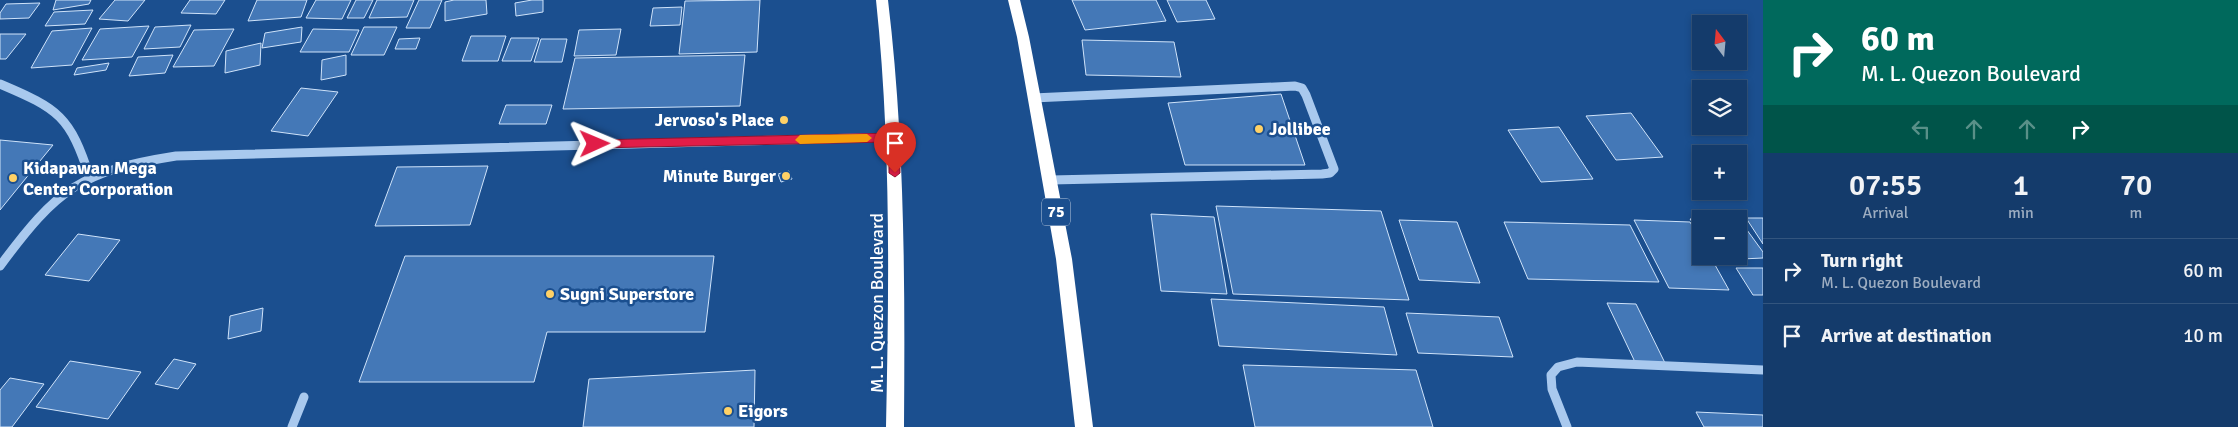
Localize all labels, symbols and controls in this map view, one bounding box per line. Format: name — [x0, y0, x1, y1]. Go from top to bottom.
north arrow — [1692, 15, 1748, 70]
map controls — [1692, 15, 1747, 265]
text: 60 m — [1861, 17, 1935, 60]
icon: right — [1778, 20, 1843, 85]
text: M. L. Quezon Boulevard — [1861, 60, 2081, 87]
button: layers — [1692, 80, 1747, 135]
place label: Jervoso's Place — [655, 109, 774, 131]
marker: Jervoso's Place — [778, 114, 790, 126]
icon: left — [1907, 115, 1935, 143]
icon: ahead — [1960, 115, 1988, 143]
icon: ahead — [2013, 115, 2041, 143]
icon: right — [2066, 115, 2094, 143]
position arrow — [568, 117, 620, 169]
place label: Jollibee — [1269, 118, 1331, 140]
pin — [874, 122, 916, 173]
marker: Jollibee — [1253, 123, 1265, 135]
icon: arrive — [881, 129, 909, 157]
button: + — [1692, 145, 1747, 200]
place label: Kidapawan Mega Center Corporation — [23, 157, 173, 200]
place label: Minute Burger — [663, 165, 777, 187]
text: 07:55 — [1849, 167, 1922, 204]
text: 1 — [2013, 167, 2029, 204]
text: 70 — [2120, 167, 2152, 204]
marker: Minute Burger — [780, 170, 792, 182]
marker: Kidapawan Mega Center Corporation — [7, 172, 19, 184]
road number: 75 — [1042, 198, 1070, 226]
text: Arrival — [1862, 203, 1909, 223]
text: min — [2008, 203, 2034, 223]
text: m — [2130, 203, 2142, 223]
button: − — [1692, 210, 1747, 265]
street label: M. L. Quezon Boulevard — [866, 213, 888, 393]
text: Turn right — [1821, 249, 1903, 273]
icon: right — [1778, 257, 1806, 285]
text: 60 m — [2183, 259, 2223, 283]
text: M. L. Quezon Boulevard — [1821, 273, 1981, 293]
place label: Sugni Superstore — [560, 283, 694, 305]
marker: Sugni Superstore — [544, 288, 556, 300]
icon: arrive — [1778, 322, 1806, 350]
text: Arrive at destination — [1821, 324, 1992, 348]
text: 10 m — [2183, 324, 2223, 348]
place label: Eigors — [738, 400, 788, 422]
marker: Eigors — [722, 405, 734, 417]

